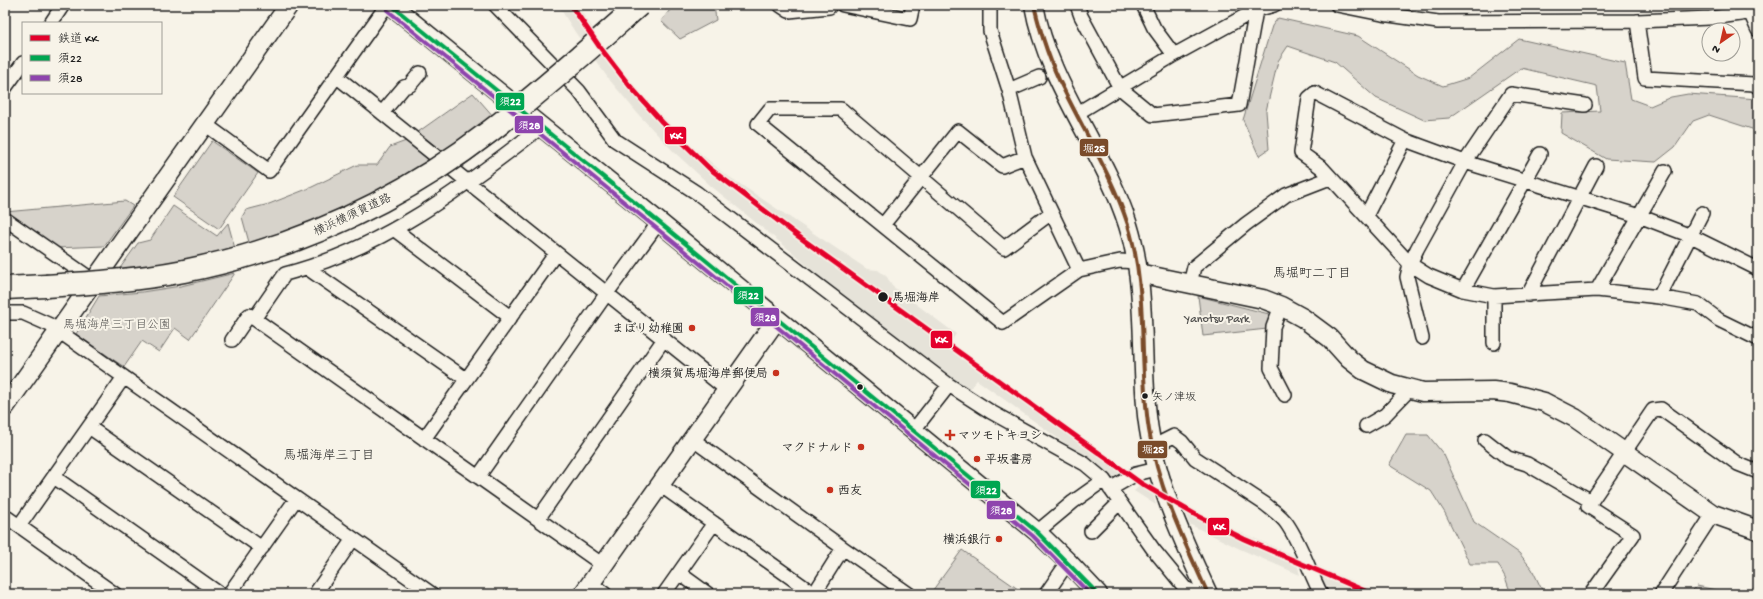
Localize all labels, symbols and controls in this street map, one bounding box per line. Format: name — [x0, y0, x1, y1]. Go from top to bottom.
legend — [22, 22, 162, 94]
north arrow — [1701, 22, 1741, 62]
text: 鉄道 KK — [58, 32, 99, 47]
text: N — [1710, 42, 1723, 56]
text: 須22 — [58, 52, 82, 67]
text: 須28 — [58, 72, 83, 87]
line badge: 須22 — [495, 92, 525, 111]
text: 須22 — [499, 96, 521, 109]
line badge: 須28 — [514, 115, 544, 134]
text: 須28 — [518, 120, 540, 133]
line badge: KK — [664, 126, 687, 145]
text: KK — [669, 131, 684, 143]
line badge: 堀25 — [1079, 138, 1109, 157]
text: 堀25 — [1083, 143, 1105, 156]
street label: 横浜横須賀道路 — [311, 191, 394, 240]
district label: 馬堀町二丁目 — [1273, 266, 1351, 282]
line badge: 須22 — [733, 286, 764, 305]
text: 須22 — [737, 290, 759, 303]
marker: 馬堀海岸 — [876, 290, 890, 304]
place label: 馬堀海岸 — [892, 291, 940, 306]
line badge: 須28 — [750, 307, 780, 327]
text: 須28 — [754, 312, 776, 325]
park label: Yanotsu Park — [1184, 313, 1251, 327]
park label: 馬堀海岸三丁目公園 — [63, 318, 171, 333]
place label: まぼり幼稚園 — [612, 322, 684, 337]
marker: まぼり幼稚園 — [687, 323, 697, 333]
line badge: KK — [930, 330, 953, 349]
text: KK — [934, 335, 949, 347]
place label: 横須賀馬堀海岸郵便局 — [648, 367, 768, 382]
marker: 横須賀馬堀海岸郵便局 — [771, 368, 781, 378]
unlabelled marker — [855, 382, 865, 392]
marker: 矢ノ津坂 — [1140, 391, 1150, 401]
place label: 矢ノ津坂 — [1152, 391, 1196, 404]
marker: マツモトキヨシ — [945, 430, 955, 440]
place label: マツモトキヨシ — [958, 430, 1042, 444]
line badge: 堀25 — [1137, 440, 1168, 459]
place label: マクドナルド — [781, 442, 853, 456]
marker: マクドナルド — [856, 442, 866, 452]
text: 堀25 — [1142, 444, 1164, 457]
district label: 馬堀海岸三丁目 — [283, 448, 375, 464]
place label: 平坂書房 — [985, 453, 1033, 468]
marker: 平坂書房 — [972, 454, 982, 464]
line badge: 須22 — [970, 480, 1001, 499]
place label: 西友 — [838, 484, 862, 499]
marker: 西友 — [825, 485, 835, 495]
text: 須22 — [975, 485, 997, 498]
line badge: 須28 — [986, 500, 1016, 520]
text: 須28 — [990, 505, 1012, 518]
line badge: KK — [1207, 517, 1230, 536]
text: KK — [1212, 522, 1227, 534]
place label: 横浜銀行 — [943, 533, 991, 548]
marker: 横浜銀行 — [994, 534, 1004, 544]

